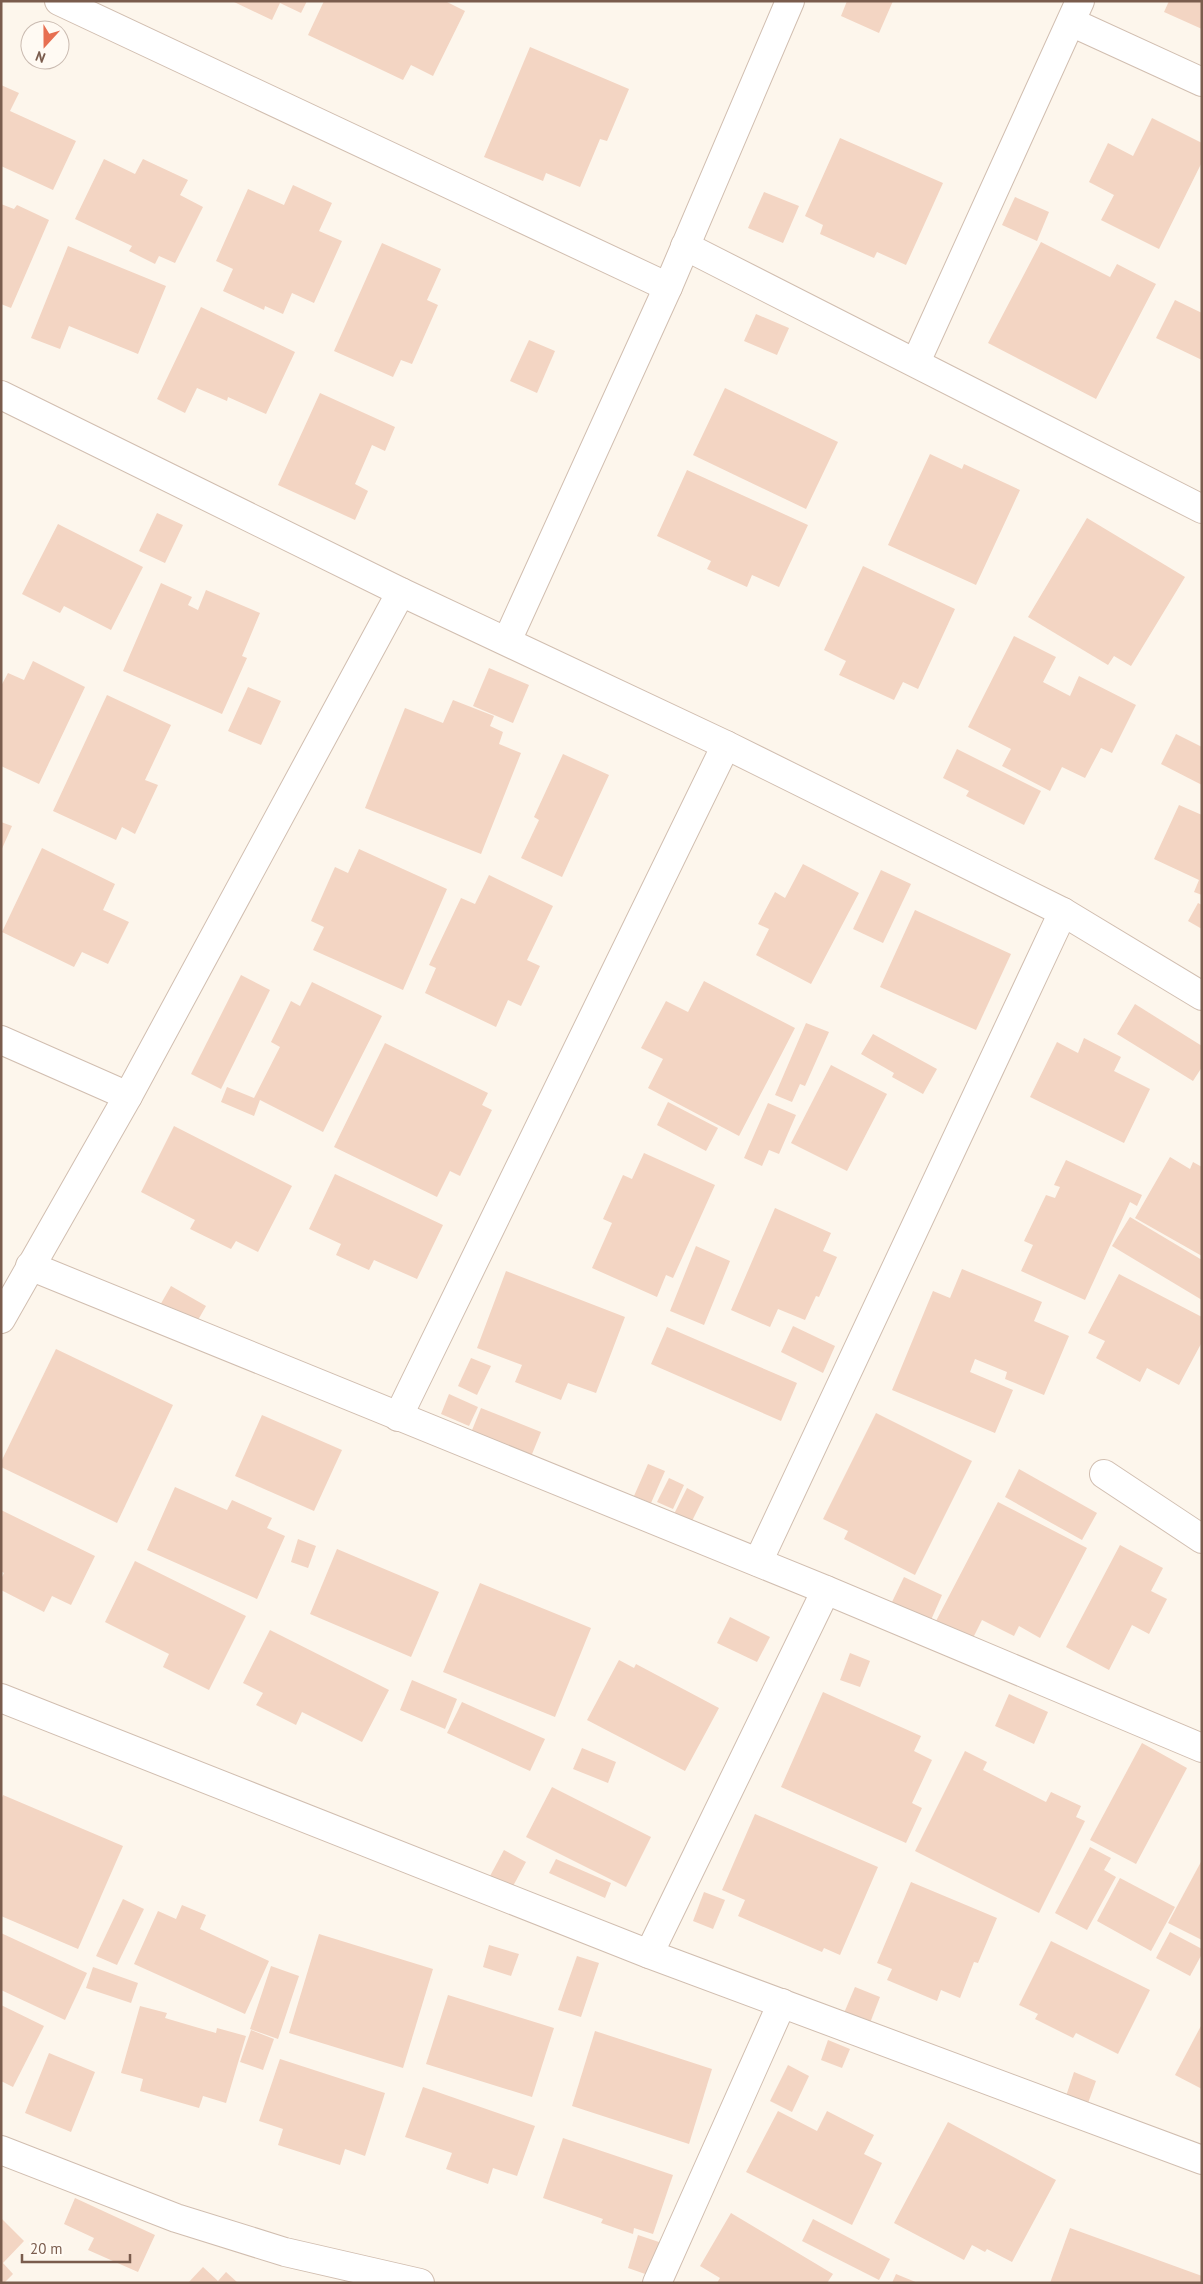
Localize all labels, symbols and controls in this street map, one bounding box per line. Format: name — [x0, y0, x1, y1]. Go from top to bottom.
north arrow — [20, 20, 70, 70]
text: N — [33, 47, 48, 67]
scale bar — [22, 2232, 130, 2264]
text: 20 m — [30, 2239, 63, 2258]

